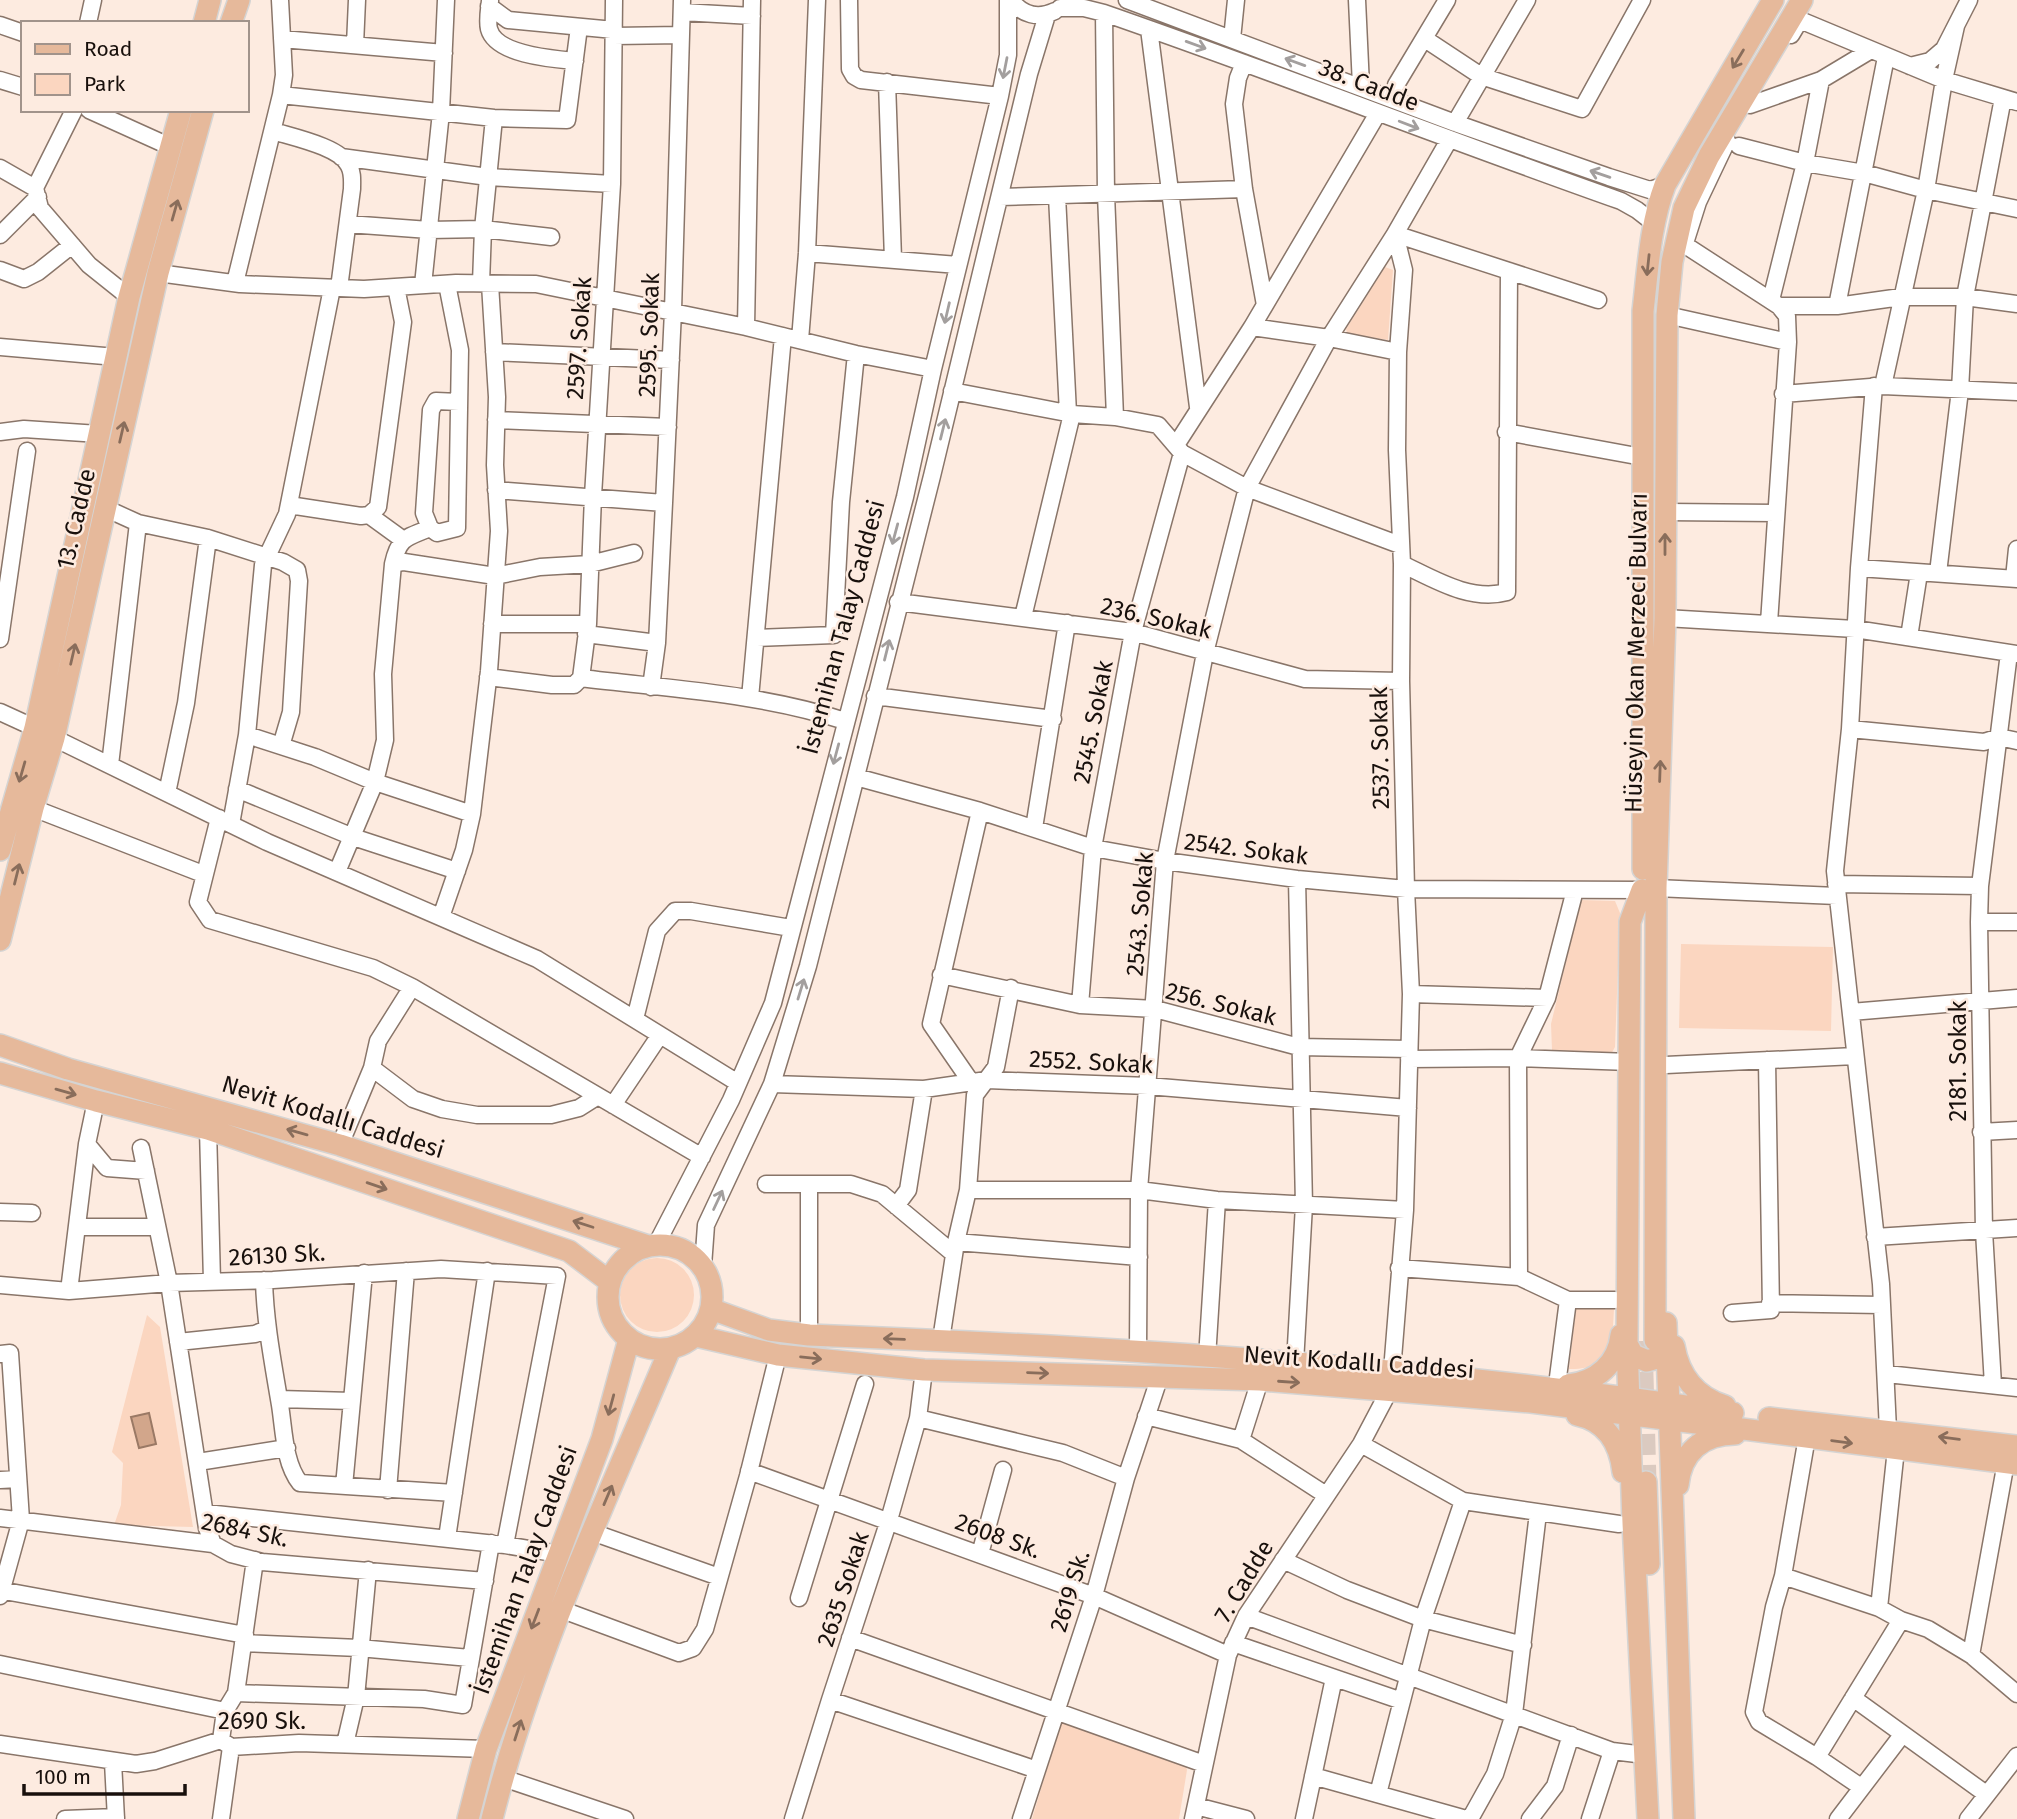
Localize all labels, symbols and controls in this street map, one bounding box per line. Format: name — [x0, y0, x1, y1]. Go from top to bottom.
legend — [21, 21, 248, 112]
text: Road — [84, 36, 132, 62]
one-way arrow — [1184, 40, 1206, 53]
one-way arrow — [1731, 48, 1745, 68]
street label: 38. Cadde — [1315, 53, 1423, 117]
one-way arrow — [1284, 54, 1306, 67]
one-way arrow — [998, 56, 1012, 79]
text: Park — [84, 71, 126, 97]
one-way arrow — [1397, 119, 1419, 132]
one-way arrow — [1590, 167, 1612, 179]
one-way arrow — [170, 200, 183, 222]
one-way arrow — [1642, 253, 1655, 275]
street label: 2595. Sokak — [633, 272, 665, 398]
street label: 2597. Sokak — [561, 275, 597, 400]
one-way arrow — [939, 301, 953, 324]
one-way arrow — [937, 418, 950, 441]
one-way arrow — [116, 421, 130, 444]
street label: 13. Cadde — [51, 466, 101, 572]
street label: Hüseyin Okan Merzeci Bulvarı — [1619, 493, 1653, 813]
street label: İstemihan Talay Caddesi — [796, 497, 890, 757]
one-way arrow — [888, 523, 901, 545]
one-way arrow — [1658, 532, 1672, 555]
street label: 236. Sokak — [1098, 592, 1215, 645]
one-way arrow — [881, 639, 894, 661]
one-way arrow — [66, 643, 80, 666]
street label: 2545. Sokak — [1067, 657, 1119, 786]
street label: 2537. Sokak — [1365, 686, 1395, 810]
one-way arrow — [829, 742, 842, 765]
one-way arrow — [15, 760, 28, 783]
one-way arrow — [1653, 760, 1667, 783]
street label: 2542. Sokak — [1182, 828, 1310, 871]
street label: 2543. Sokak — [1121, 850, 1159, 977]
one-way arrow — [11, 863, 24, 886]
street label: 256. Sokak — [1163, 977, 1280, 1031]
one-way arrow — [795, 978, 808, 1000]
street label: 2181. Sokak — [1944, 1000, 1972, 1122]
street label: 2552. Sokak — [1028, 1045, 1154, 1079]
street label: Nevit Kodallı Caddesi — [218, 1070, 448, 1164]
one-way arrow — [54, 1086, 76, 1099]
one-way arrow — [286, 1125, 308, 1138]
one-way arrow — [366, 1180, 388, 1193]
one-way arrow — [712, 1190, 725, 1211]
one-way arrow — [573, 1217, 595, 1229]
street label: 26130 Sk. — [228, 1238, 326, 1272]
one-way arrow — [883, 1332, 906, 1345]
street label: Nevit Kodallı Caddesi — [1243, 1340, 1475, 1384]
one-way arrow — [799, 1352, 822, 1365]
one-way arrow — [1026, 1366, 1049, 1380]
one-way arrow — [1278, 1376, 1300, 1389]
one-way arrow — [604, 1393, 617, 1416]
one-way arrow — [1938, 1431, 1961, 1444]
one-way arrow — [1830, 1435, 1853, 1448]
street label: İstemihan Talay Caddesi — [467, 1442, 583, 1698]
one-way arrow — [602, 1485, 615, 1506]
street label: 2684 Sk. — [199, 1507, 291, 1553]
street label: 2608 Sk. — [951, 1508, 1045, 1564]
street label: 2635 Sokak — [811, 1527, 875, 1650]
street label: 7. Cadde — [1209, 1535, 1279, 1627]
street label: 2619 Sk. — [1044, 1547, 1096, 1635]
one-way arrow — [527, 1608, 540, 1630]
street label: 2690 Sk. — [218, 1707, 306, 1735]
one-way arrow — [512, 1719, 525, 1741]
scale bar — [24, 1752, 186, 1796]
text: 100 m — [35, 1764, 91, 1790]

